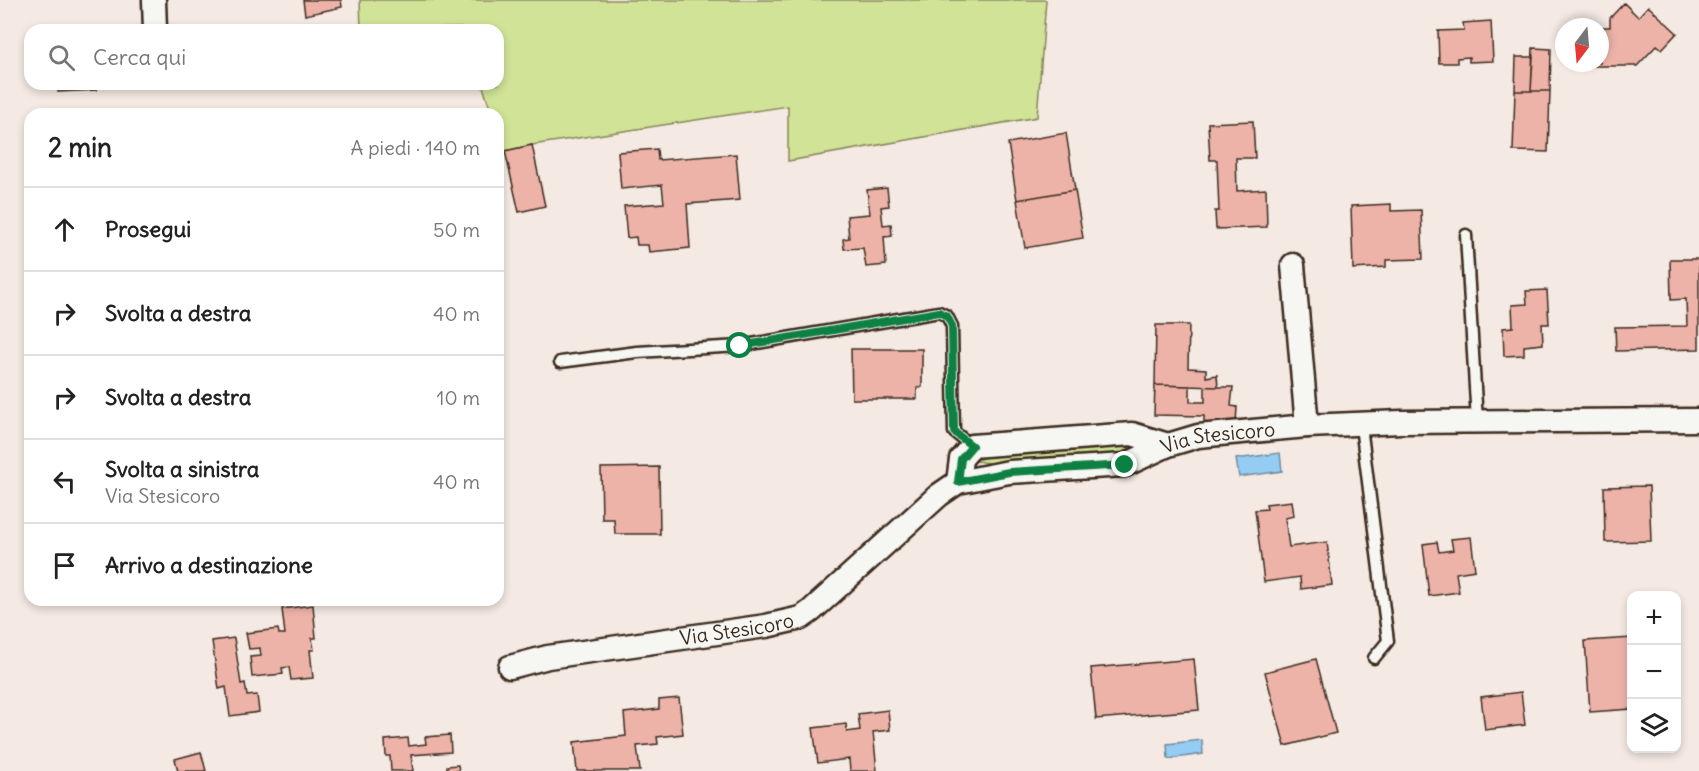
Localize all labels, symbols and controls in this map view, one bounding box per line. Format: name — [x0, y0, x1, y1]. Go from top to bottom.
north arrow — [1555, 18, 1609, 72]
search box — [24, 24, 504, 90]
icon: search — [45, 41, 78, 74]
text: Cerca qui — [93, 43, 186, 71]
text: 2 min — [48, 131, 112, 164]
text: A piedi · 140 m — [351, 135, 480, 160]
icon: ahead — [48, 213, 81, 246]
text: Prosegui — [105, 215, 191, 243]
text: 50 m — [433, 217, 480, 242]
icon: right — [48, 297, 81, 330]
text: Svolta a destra — [105, 299, 251, 327]
text: 40 m — [433, 301, 480, 326]
route start — [726, 332, 752, 358]
icon: right — [48, 381, 81, 414]
text: Svolta a destra — [105, 383, 251, 411]
text: 10 m — [437, 385, 480, 410]
street label: Via Stesicoro — [1156, 416, 1276, 459]
route end — [1111, 451, 1137, 477]
text: Svolta a sinistra — [105, 455, 259, 483]
icon: left — [48, 465, 81, 498]
text: 40 m — [433, 469, 480, 494]
text: Via Stesicoro — [105, 483, 220, 508]
icon: arrive — [48, 549, 81, 582]
text: Arrivo a destinazione — [105, 551, 313, 579]
map controls — [1627, 591, 1681, 753]
button: + — [1627, 591, 1681, 645]
street label: Via Stesicoro — [678, 607, 796, 650]
button: − — [1627, 645, 1681, 699]
button: layers — [1627, 699, 1681, 753]

